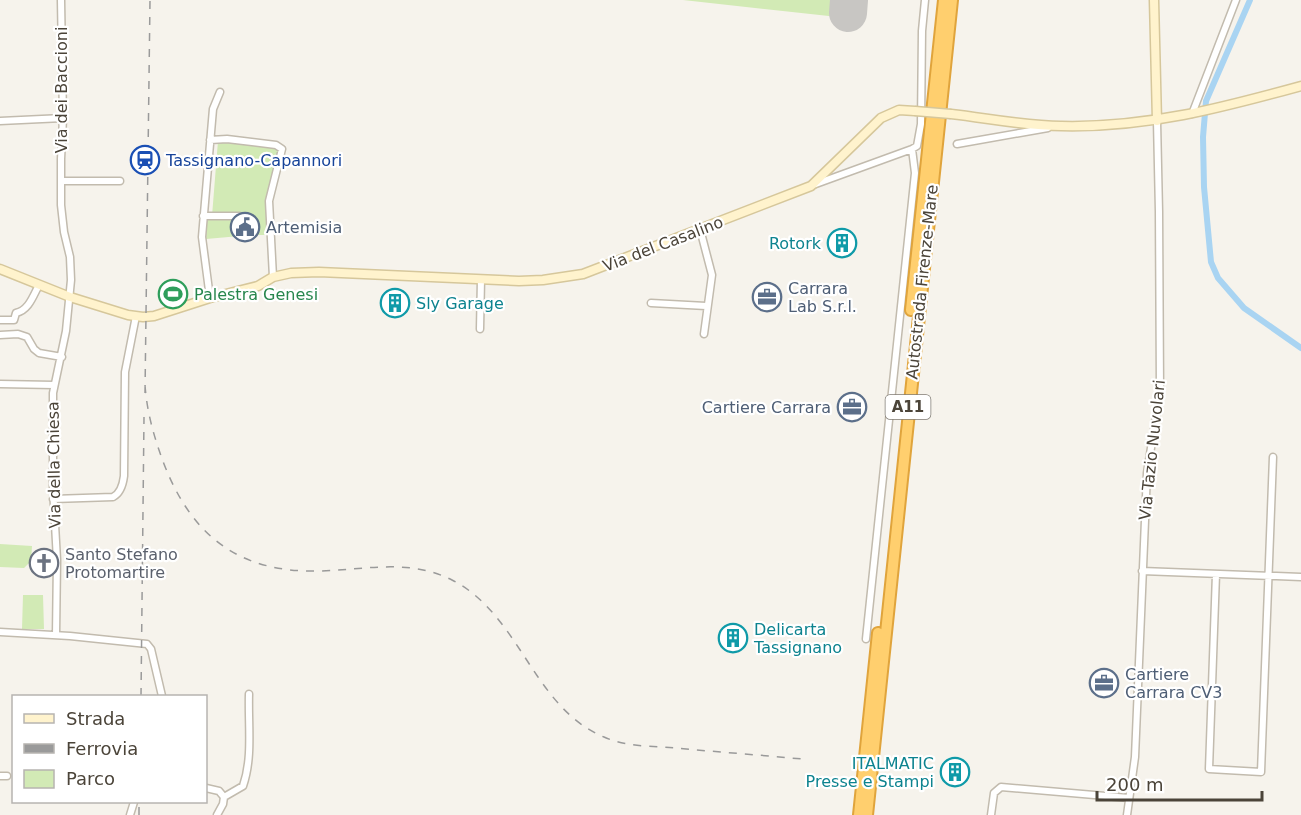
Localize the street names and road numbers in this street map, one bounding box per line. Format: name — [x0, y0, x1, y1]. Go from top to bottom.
street label: Via dei Baccioni — [52, 27, 71, 153]
street label: Autostrada Firenze-Mare — [902, 184, 942, 380]
street label: Via del Casalino — [600, 212, 726, 276]
street label: Via Tazio Nuvolari — [1135, 379, 1169, 521]
road number: A11 — [886, 395, 930, 419]
street label: Via della Chiesa — [43, 401, 65, 529]

